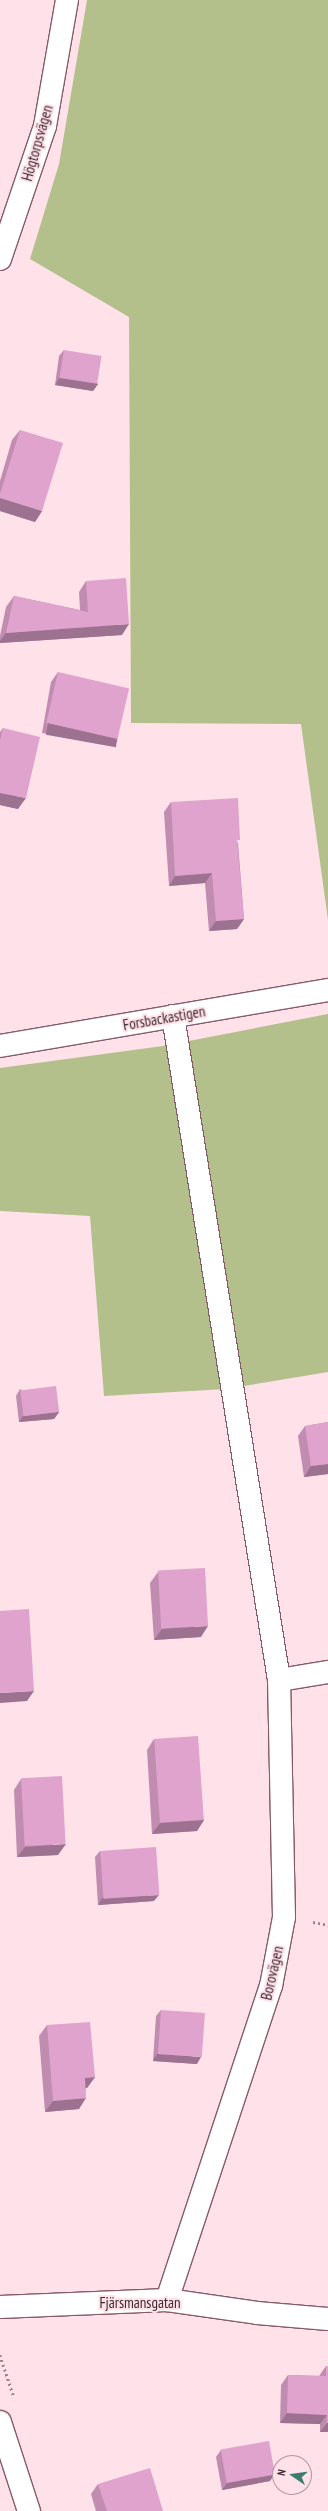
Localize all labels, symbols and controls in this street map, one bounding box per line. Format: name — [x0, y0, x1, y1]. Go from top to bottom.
street label: Högtorpsvägen — [18, 103, 56, 183]
street label: Forsbackastigen — [121, 1002, 207, 1034]
street label: Borovägen — [257, 1944, 287, 2002]
street label: Fjärsmansgatan — [99, 2294, 181, 2312]
north arrow — [272, 2455, 312, 2495]
text: N — [274, 2468, 289, 2477]

